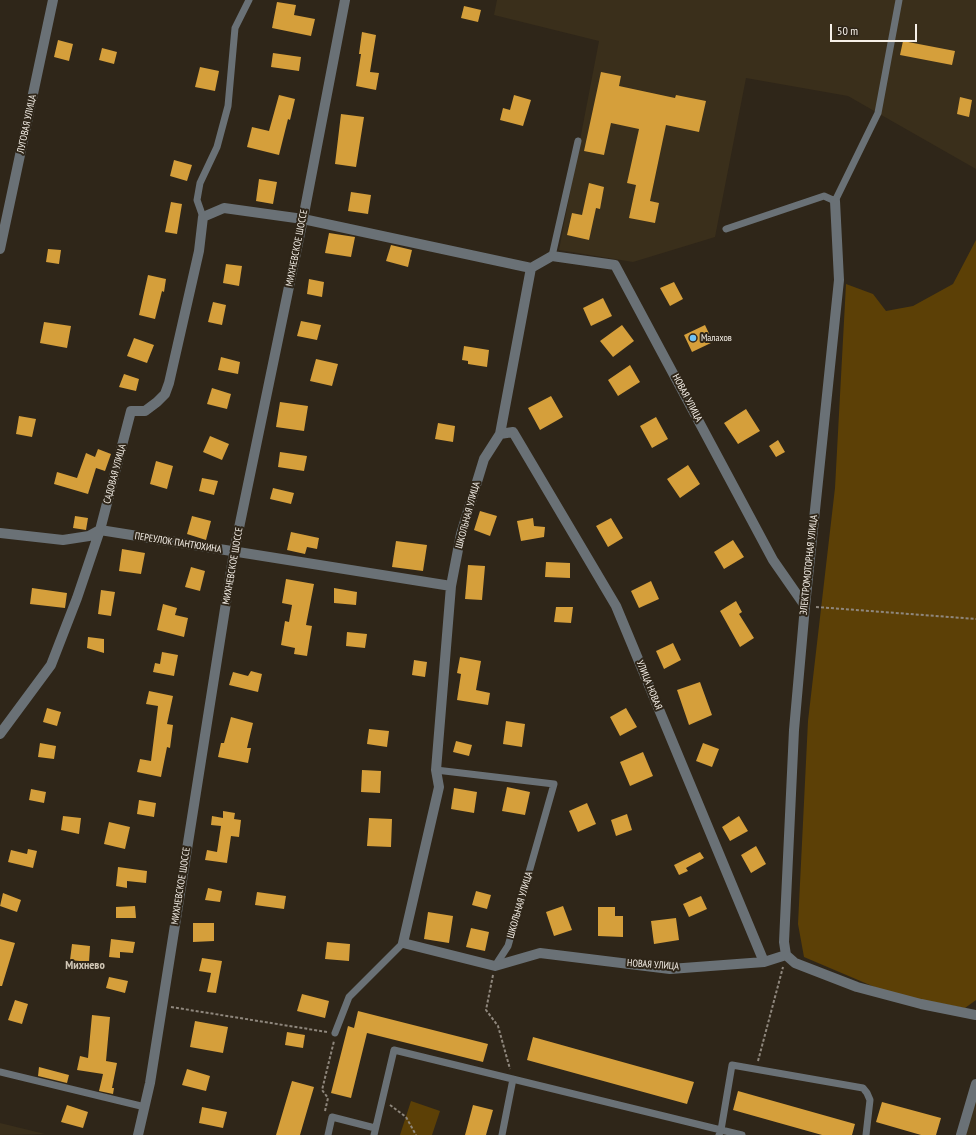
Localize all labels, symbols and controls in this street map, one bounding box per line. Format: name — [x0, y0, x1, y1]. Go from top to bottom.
scale bar — [832, 16, 919, 42]
text: 50 m — [837, 23, 858, 38]
street label: ЛУГОВАЯ УЛИЦА — [15, 94, 39, 154]
street label: МИХНЕВСКОЕ ШОССЕ — [284, 209, 310, 287]
place label: Малахов — [701, 332, 732, 344]
marker: Малахов — [688, 333, 698, 343]
street label: НОВАЯ УЛИЦА — [669, 372, 705, 424]
street label: САДОВАЯ УЛИЦА — [101, 443, 129, 505]
street label: ШКОЛЬНАЯ УЛИЦА — [453, 480, 483, 550]
street label: ЭЛЕКТРОМОТОРНАЯ УЛИЦА — [798, 514, 820, 616]
street label: МИХНЕВСКОЕ ШОССЕ — [220, 526, 246, 606]
street label: ПЕРЕУЛОК ПАНТЮХИНА — [134, 530, 222, 556]
street label: УЛИЦА НОВАЯ — [634, 659, 664, 711]
street label: МИХНЕВСКОЕ ШОССЕ — [169, 846, 193, 926]
street label: ШКОЛЬНАЯ УЛИЦА — [505, 870, 535, 940]
street label: НОВАЯ УЛИЦА — [627, 957, 679, 973]
district label: Михнево — [65, 959, 105, 973]

